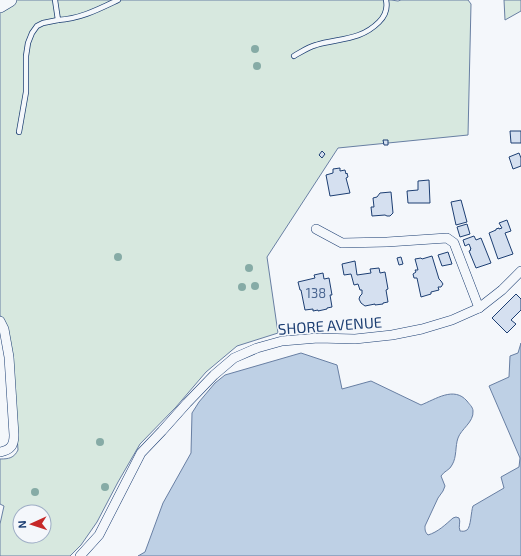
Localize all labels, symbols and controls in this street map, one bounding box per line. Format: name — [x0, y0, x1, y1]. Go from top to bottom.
house number: 138 — [306, 285, 326, 301]
street label: SHORE AVENUE — [277, 312, 383, 338]
north arrow — [12, 504, 52, 544]
text: N — [15, 520, 28, 529]

